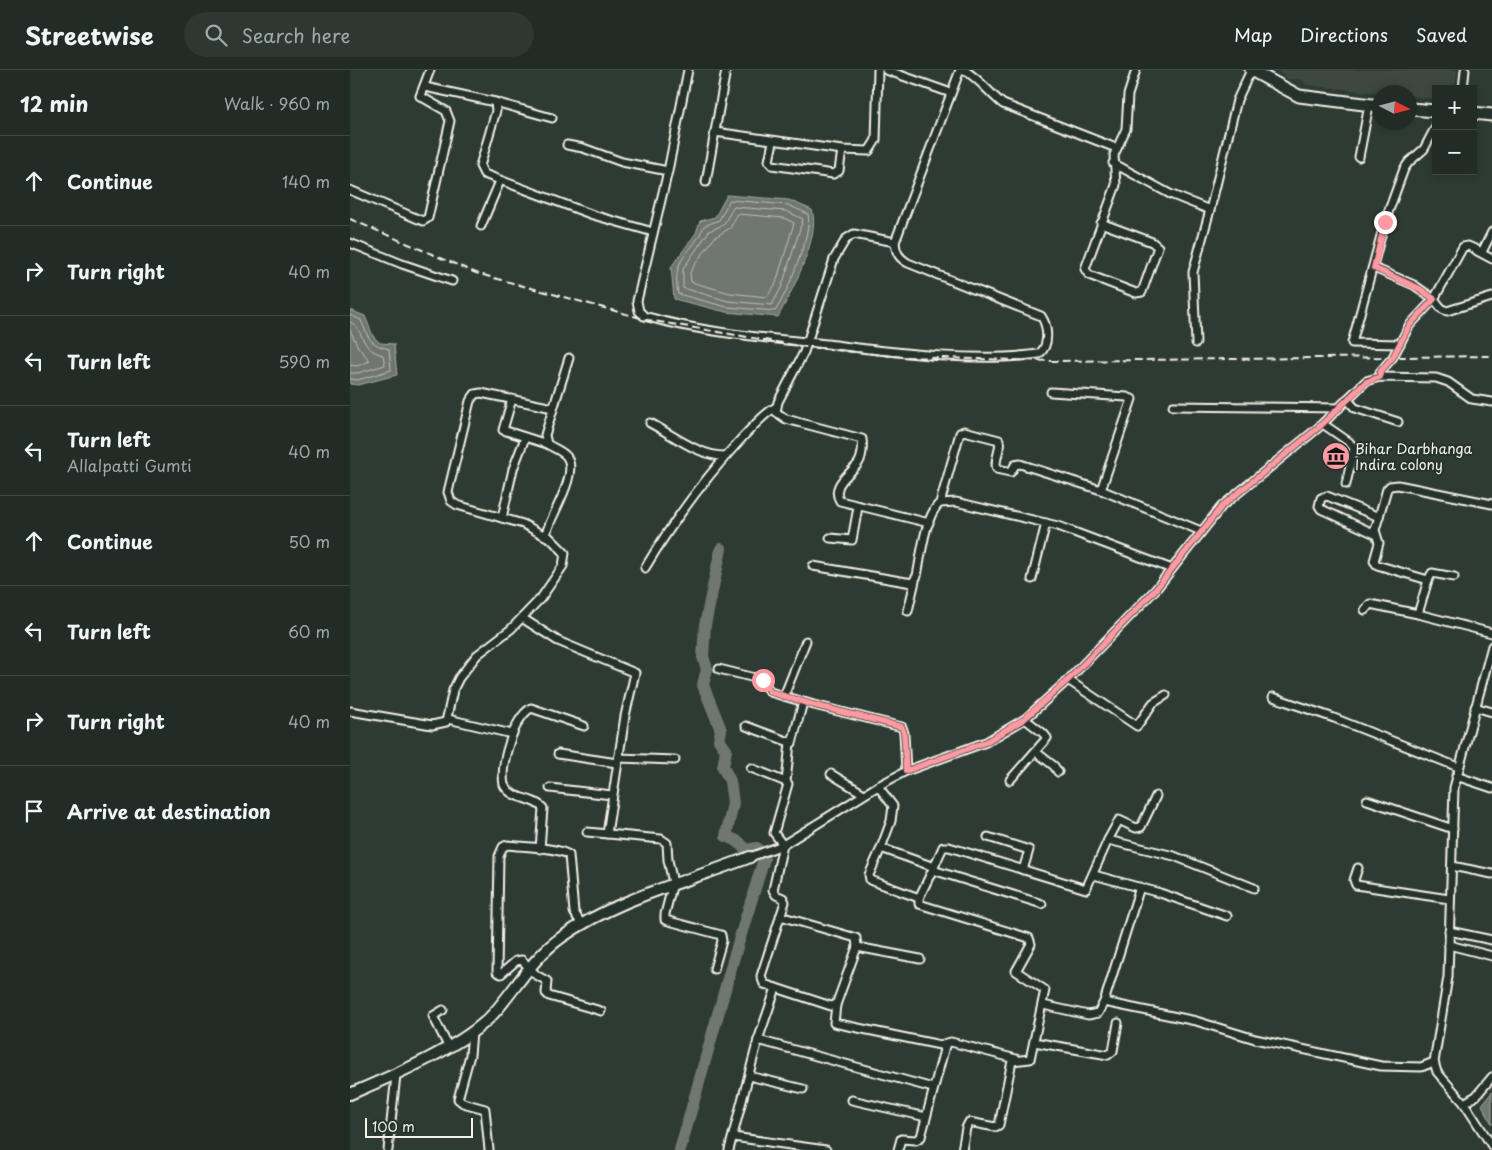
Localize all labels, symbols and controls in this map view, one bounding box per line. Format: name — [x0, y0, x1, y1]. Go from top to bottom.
search box — [184, 12, 534, 57]
text: Streetwise — [25, 17, 154, 53]
icon: search — [202, 21, 230, 49]
text: Search here — [242, 21, 350, 49]
text: Map — [1234, 21, 1272, 48]
text: Directions — [1300, 21, 1388, 48]
text: Saved — [1416, 21, 1467, 48]
north arrow — [1372, 85, 1417, 130]
map controls — [1432, 85, 1477, 175]
button: + — [1432, 85, 1477, 130]
text: 12 min — [20, 87, 89, 119]
text: Walk · 960 m — [224, 91, 330, 115]
button: − — [1432, 130, 1477, 175]
icon: ahead — [20, 167, 48, 195]
text: Continue — [67, 167, 153, 195]
text: 140 m — [282, 169, 330, 193]
route end — [1374, 211, 1397, 234]
icon: right — [20, 257, 48, 285]
text: Turn right — [67, 257, 165, 285]
text: 40 m — [288, 259, 330, 283]
icon: left — [20, 347, 48, 375]
text: Turn left — [67, 347, 151, 375]
text: 590 m — [278, 349, 330, 373]
text: Turn left — [67, 425, 151, 453]
icon: left — [20, 437, 48, 465]
place label: Bihar Darbhanga Indira colony — [1355, 438, 1473, 475]
text: 40 m — [288, 439, 330, 463]
museum icon: Bihar Darbhanga Indira colony — [1321, 441, 1351, 471]
text: Allalpatti Gumti — [67, 453, 192, 477]
icon: ahead — [20, 527, 48, 555]
text: Continue — [67, 527, 153, 555]
text: 50 m — [289, 529, 330, 553]
icon: left — [20, 617, 48, 645]
text: Turn left — [67, 617, 151, 645]
text: 60 m — [288, 619, 330, 643]
route start — [752, 669, 775, 692]
icon: right — [20, 707, 48, 735]
text: Turn right — [67, 707, 165, 735]
text: 40 m — [288, 709, 330, 733]
icon: arrive — [20, 797, 48, 825]
text: Arrive at destination — [67, 797, 271, 825]
scale bar — [365, 1115, 472, 1138]
text: 100 m — [372, 1116, 415, 1137]

